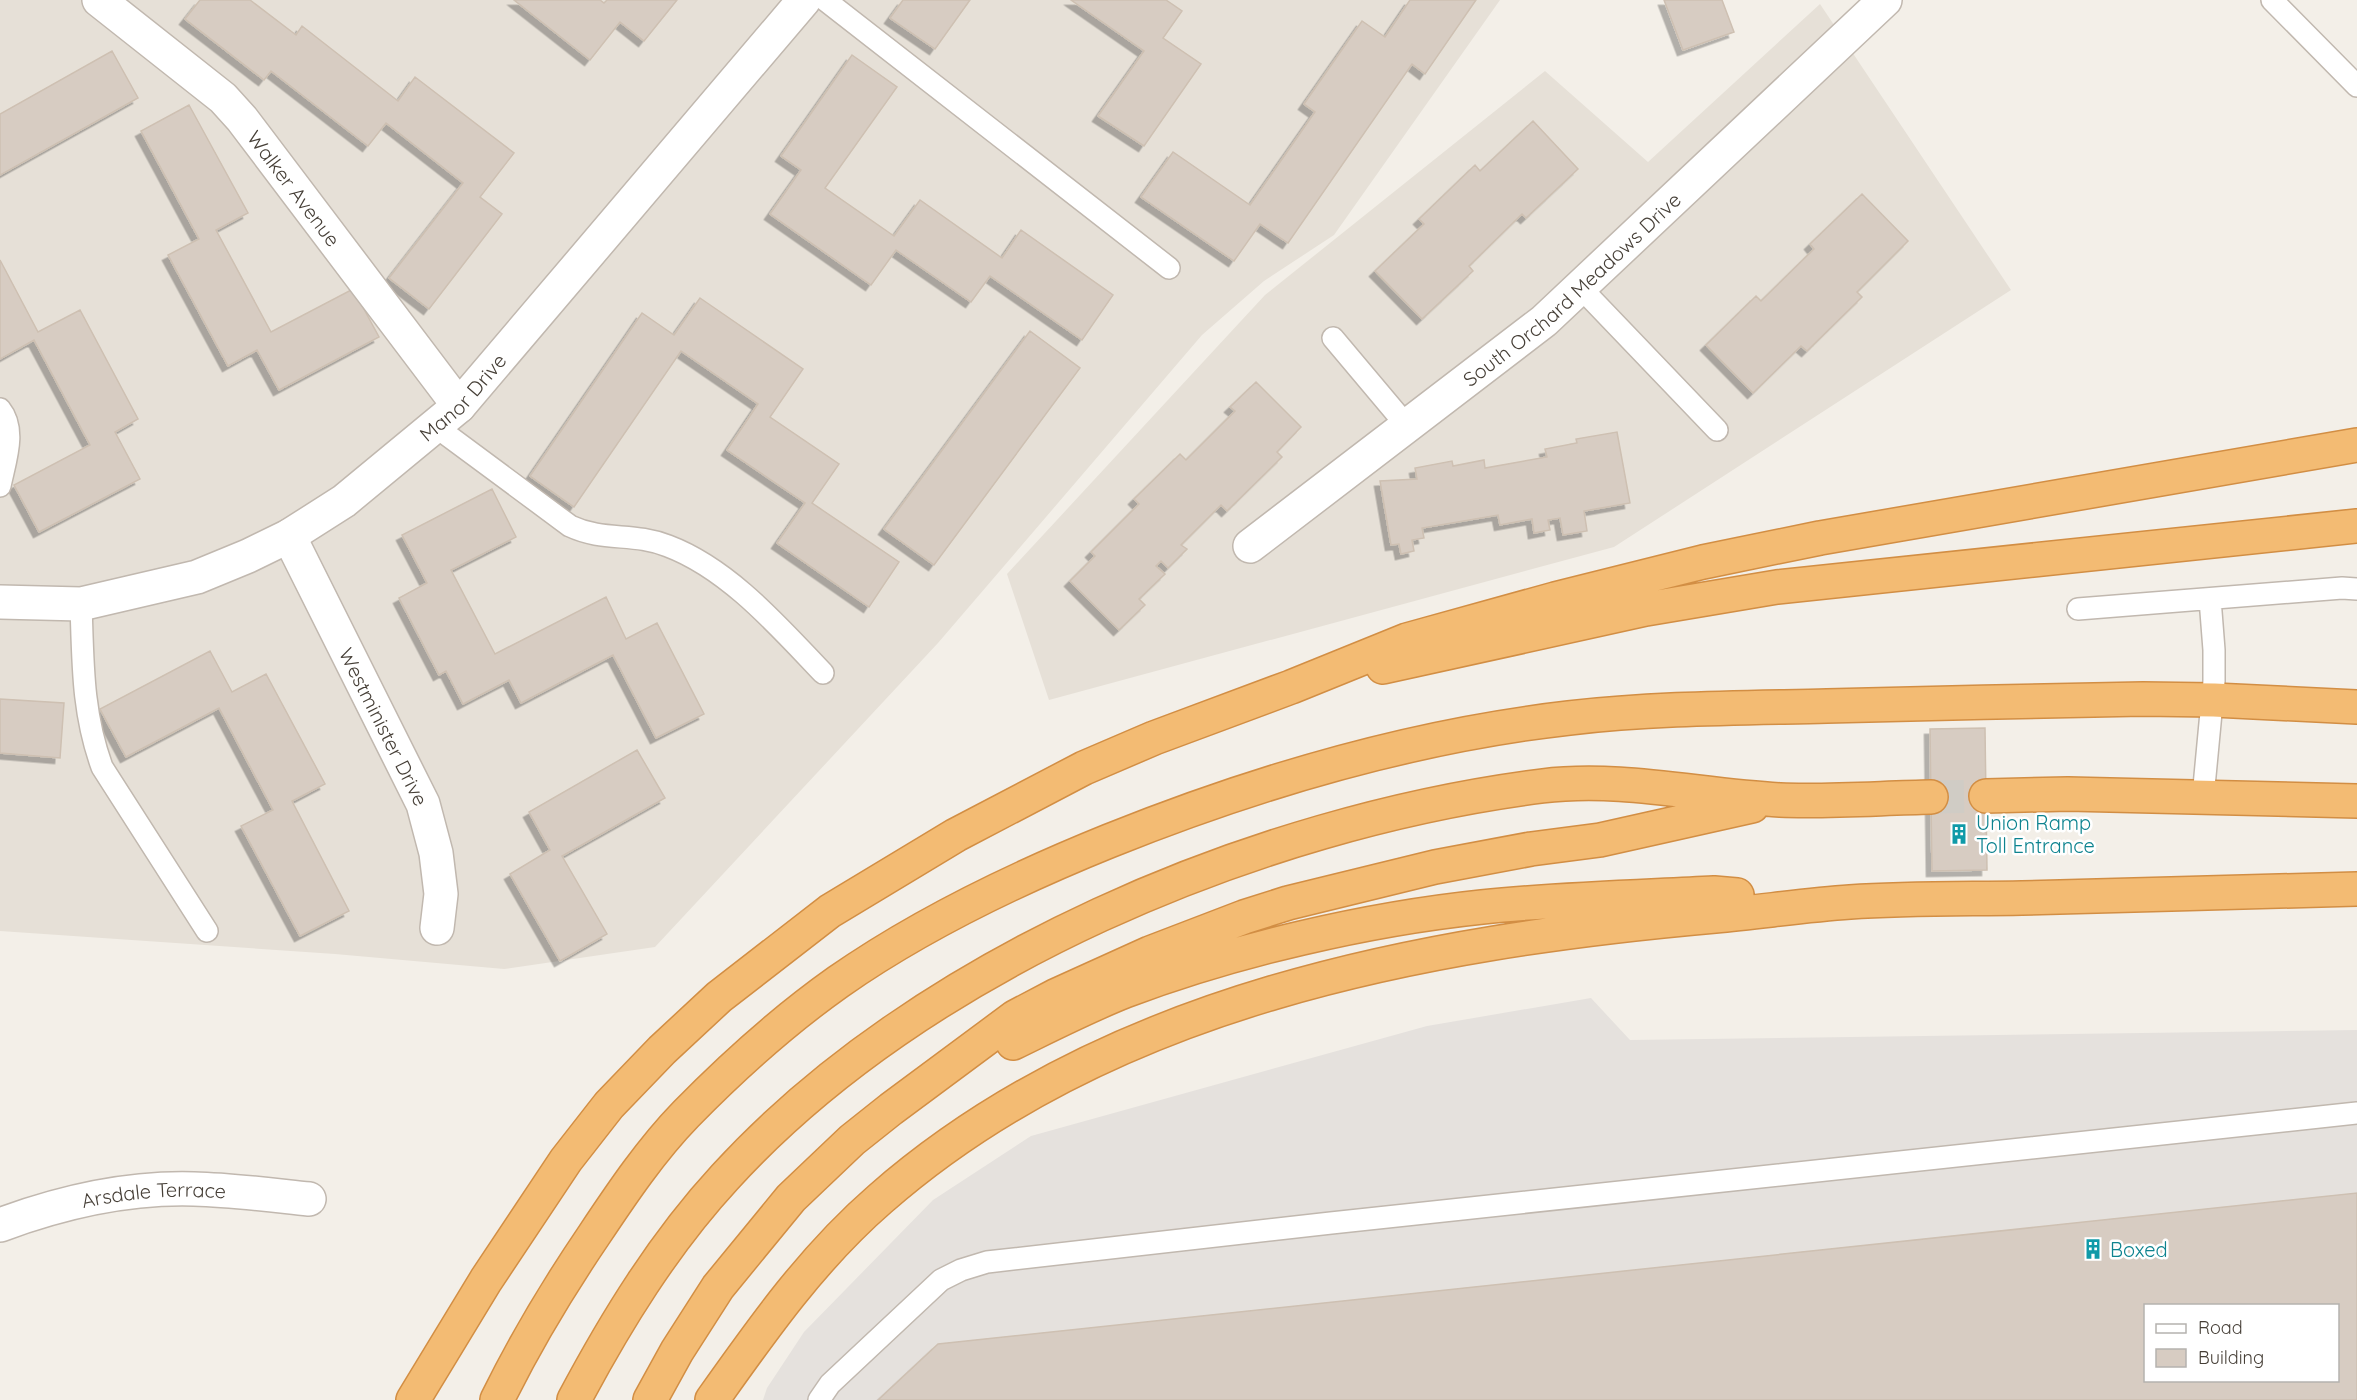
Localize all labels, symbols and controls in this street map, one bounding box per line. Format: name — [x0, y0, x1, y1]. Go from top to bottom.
street label: Walker Avenue — [242, 125, 346, 251]
street label: South Orchard Meadows Drive — [1458, 187, 1686, 391]
street label: Manor Drive — [414, 348, 511, 446]
street label: Westminister Drive — [334, 643, 434, 810]
place label: Union Ramp Toll Entrance — [1976, 810, 2095, 858]
building icon: Union Ramp Toll Entrance — [1947, 822, 1971, 846]
street label: Arsdale Terrace — [79, 1176, 227, 1213]
building icon: Boxed — [2081, 1237, 2105, 1261]
place label: Boxed — [2110, 1237, 2168, 1262]
legend — [2144, 1304, 2339, 1382]
text: Road — [2198, 1316, 2243, 1339]
text: Building — [2198, 1346, 2264, 1369]

